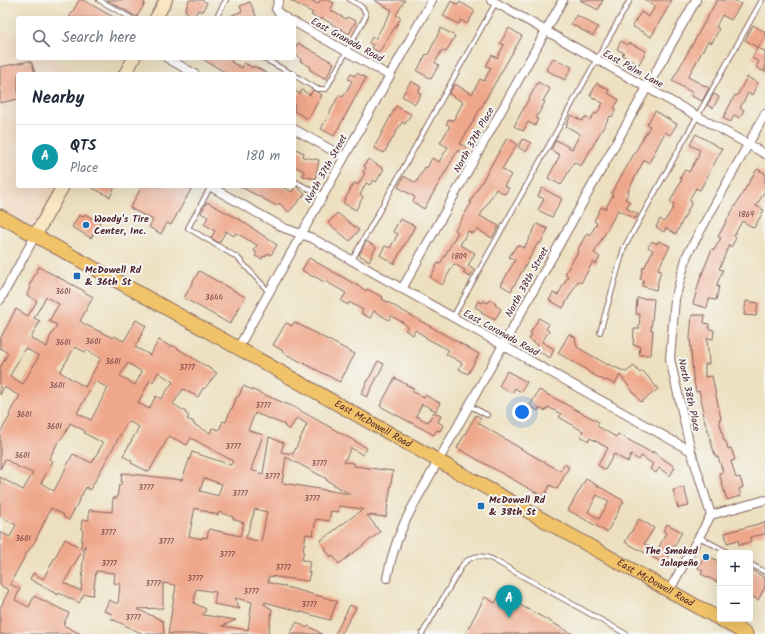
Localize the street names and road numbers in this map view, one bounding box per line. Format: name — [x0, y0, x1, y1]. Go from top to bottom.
street label: East Granada Road — [308, 13, 387, 67]
street label: East Palm Lane — [600, 46, 667, 93]
street label: North 37th Place — [449, 104, 499, 176]
street label: North 37th Street — [300, 131, 352, 206]
street label: North 38th Street — [501, 244, 553, 320]
street label: East Coronado Road — [460, 305, 543, 361]
street label: North 38th Place — [673, 357, 705, 434]
street label: East McDowell Road — [331, 396, 415, 453]
street label: East McDowell Road — [614, 555, 698, 612]

